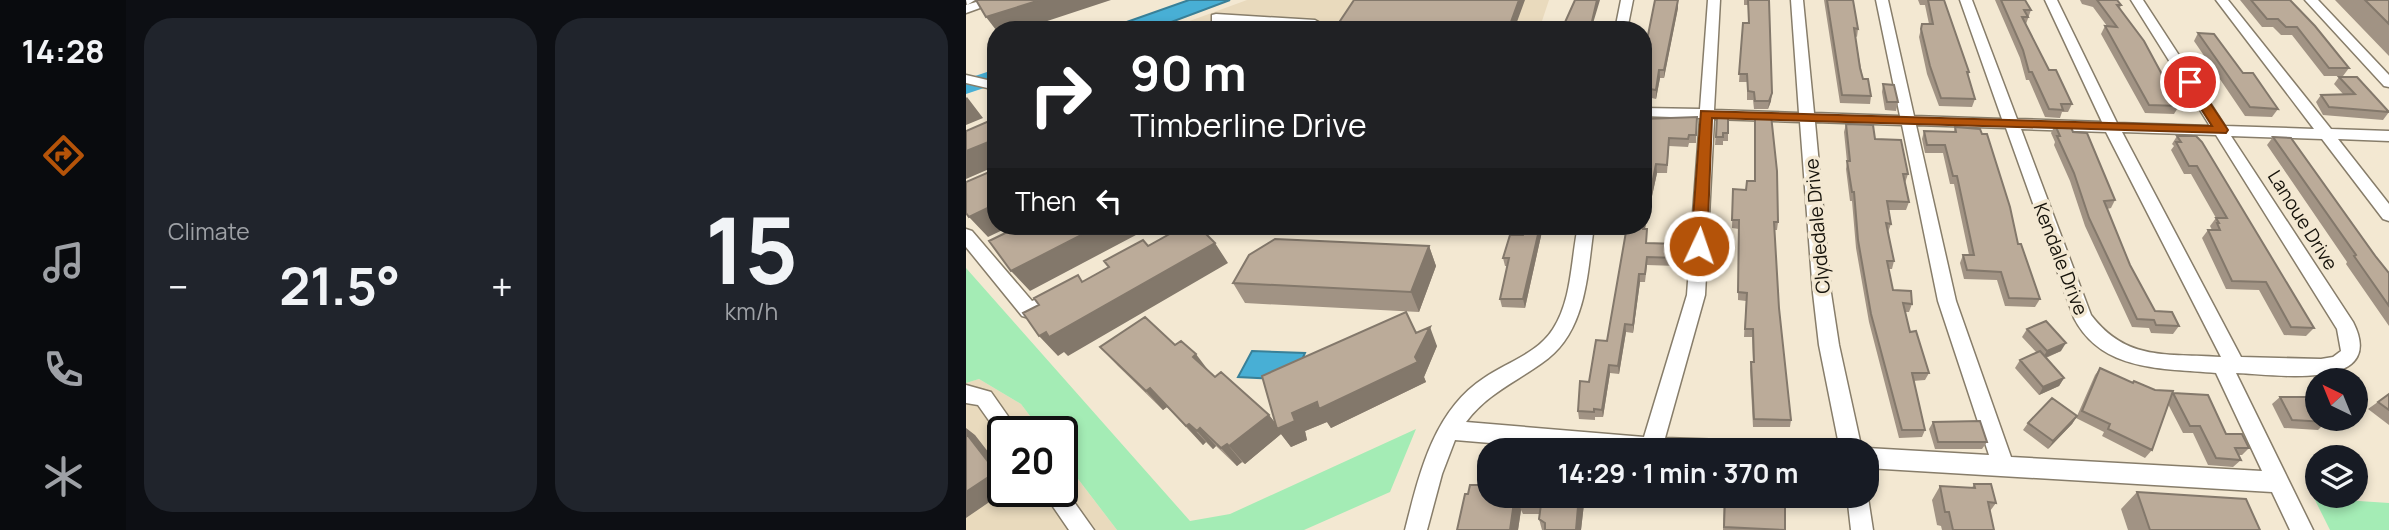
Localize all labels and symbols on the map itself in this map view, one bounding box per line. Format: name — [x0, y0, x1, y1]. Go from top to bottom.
pin — [2160, 52, 2220, 112]
street label: Clydedale Drive — [1798, 157, 1836, 295]
street label: Lanoue Drive — [2262, 165, 2344, 275]
street label: Kendale Drive — [2028, 199, 2094, 319]
position arrow — [1662, 209, 1736, 283]
north arrow — [2305, 368, 2368, 430]
speed limit sign: 20 — [987, 416, 1078, 507]

